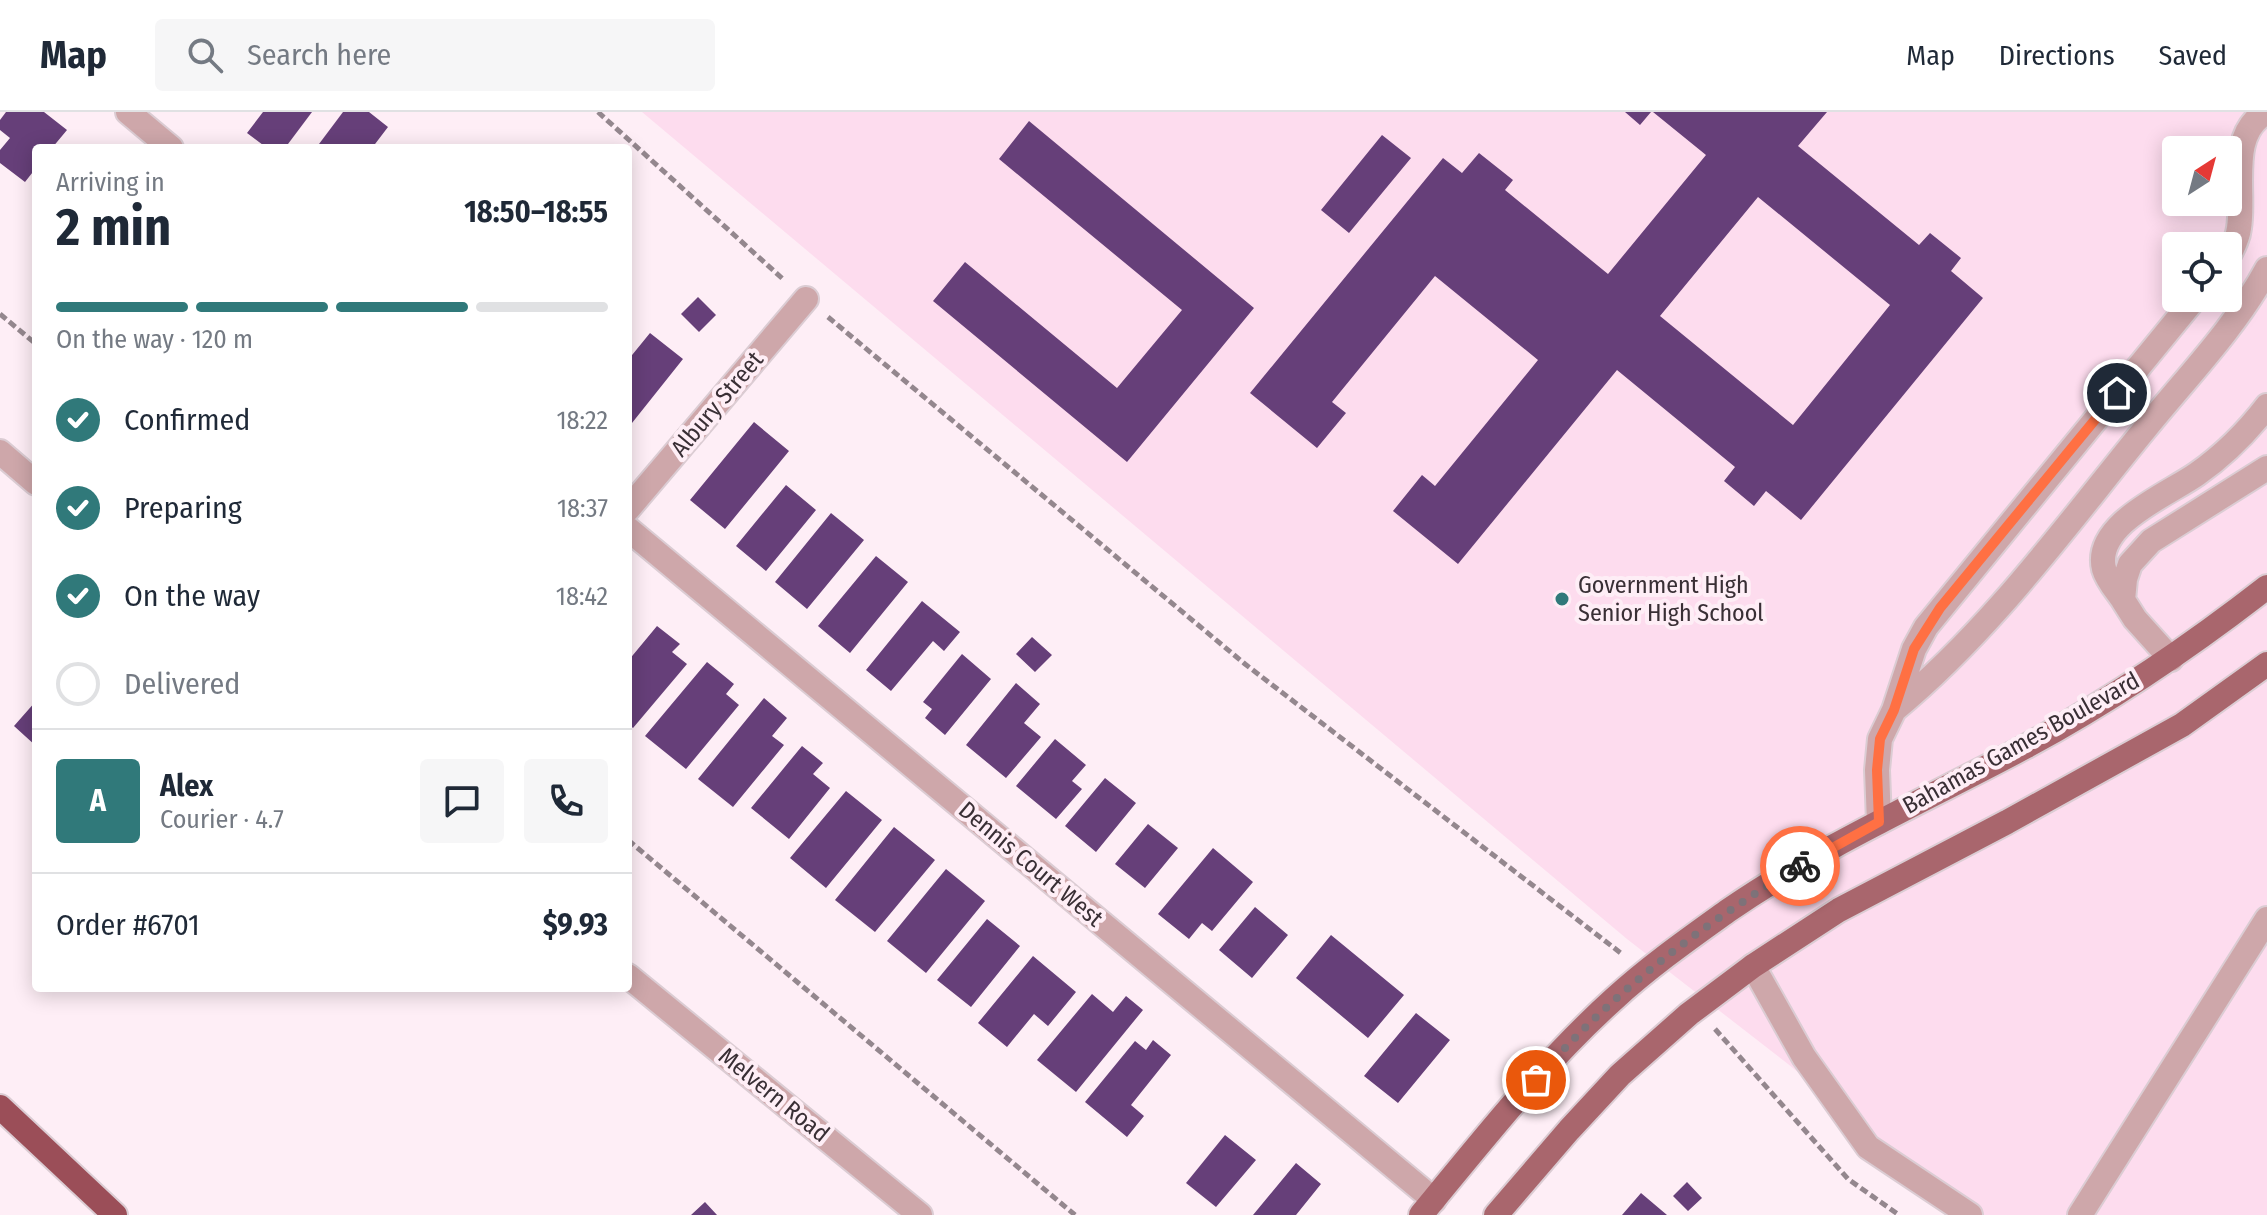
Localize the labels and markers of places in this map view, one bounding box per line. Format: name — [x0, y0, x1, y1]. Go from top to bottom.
pin — [2083, 359, 2151, 427]
place label: Government High Senior High School — [1578, 571, 1764, 627]
marker: Government High Senior High School — [1553, 590, 1571, 608]
pin — [1502, 1046, 1570, 1114]

